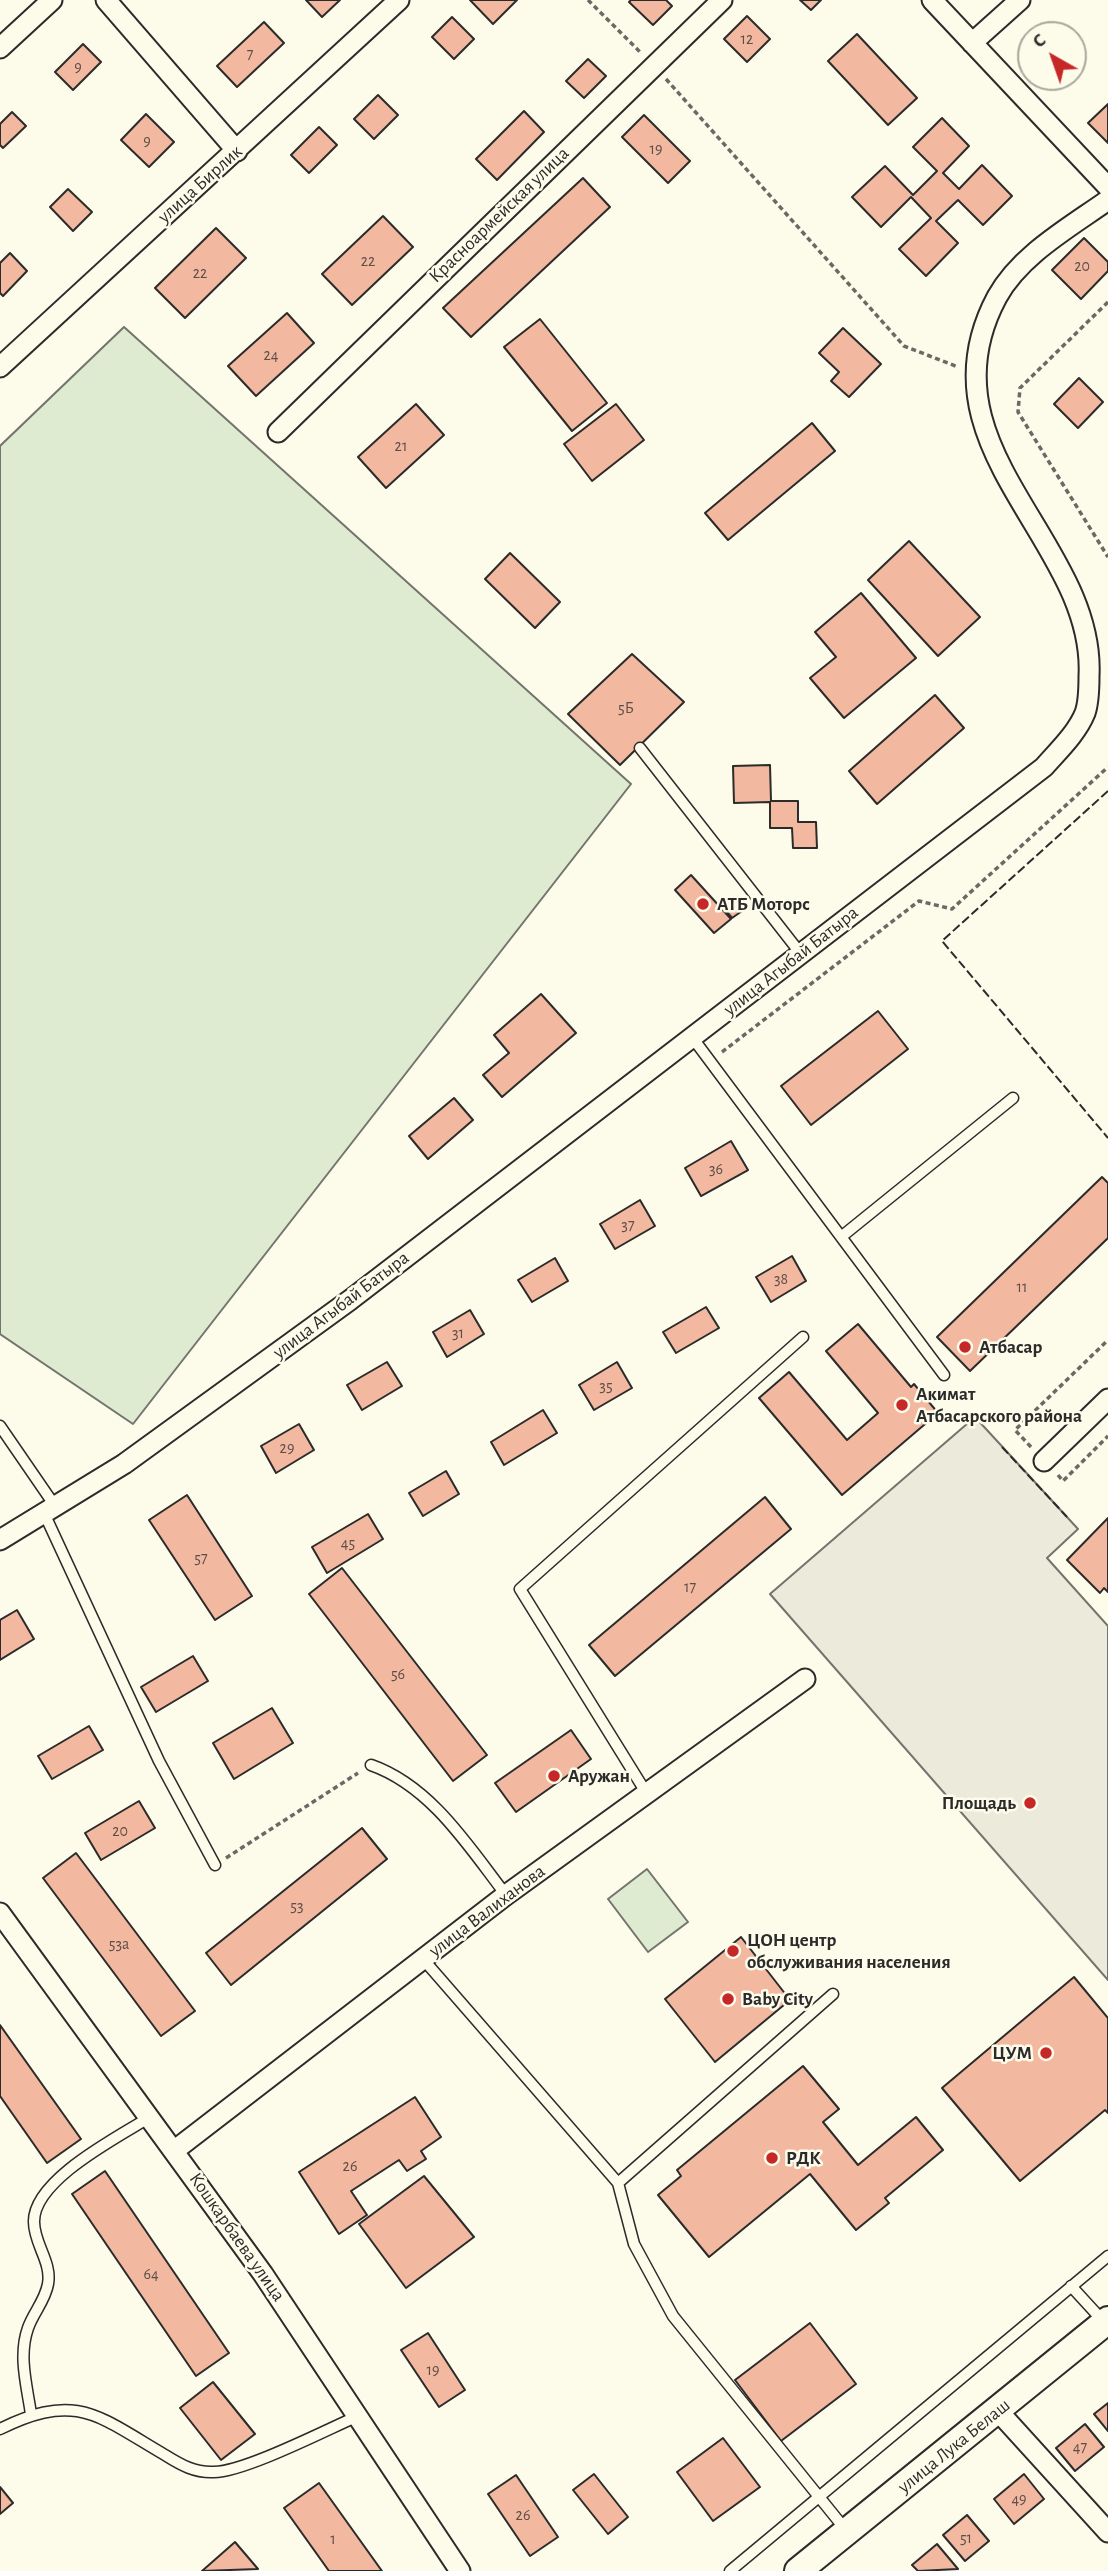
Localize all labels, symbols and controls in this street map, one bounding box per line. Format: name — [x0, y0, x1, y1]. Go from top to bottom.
north arrow — [1017, 21, 1087, 91]
house number: 12 — [741, 29, 753, 49]
text: С — [1029, 30, 1050, 52]
house number: 7 — [247, 44, 253, 64]
house number: 9 — [74, 57, 82, 77]
house number: 9 — [143, 131, 151, 151]
house number: 19 — [649, 139, 663, 159]
street label: улица Бирлик — [153, 140, 247, 228]
street label: Красноармейская улица — [424, 142, 574, 288]
house number: 22 — [361, 251, 375, 271]
house number: 20 — [1074, 256, 1090, 276]
house number: 22 — [193, 263, 207, 283]
house number: 24 — [264, 345, 278, 365]
house number: 21 — [395, 436, 407, 456]
house number: 5Б — [618, 698, 634, 718]
place label: АТБ Моторс — [717, 893, 810, 915]
marker: АТБ Моторс — [695, 896, 711, 912]
street label: улица Агыбай Батыра — [719, 901, 863, 1021]
house number: 36 — [709, 1159, 723, 1179]
house number: 37 — [621, 1215, 635, 1235]
street label: улица Агыбай Батыра — [268, 1246, 414, 1364]
house number: 38 — [774, 1269, 788, 1289]
house number: 11 — [1016, 1277, 1028, 1297]
house number: 31 — [452, 1323, 464, 1343]
place label: Атбасар — [979, 1336, 1042, 1358]
marker: Атбасар — [957, 1339, 973, 1355]
house number: 35 — [599, 1376, 613, 1396]
place label: Акимат Атбасарского района — [916, 1383, 1082, 1427]
marker: Акимат Атбасарского района — [894, 1397, 910, 1413]
house number: 29 — [280, 1438, 294, 1458]
house number: 45 — [341, 1533, 355, 1553]
house number: 57 — [194, 1548, 208, 1568]
house number: 17 — [684, 1577, 696, 1597]
house number: 56 — [391, 1664, 405, 1684]
place label: Аружан — [568, 1765, 630, 1787]
marker: Аружан — [546, 1768, 562, 1784]
place label: Площадь — [942, 1792, 1016, 1814]
marker: Площадь — [1022, 1795, 1038, 1811]
house number: 20 — [112, 1821, 128, 1841]
street label: улица Валиханова — [424, 1860, 550, 1962]
house number: 53 — [290, 1896, 304, 1916]
place label: ЦОН центр обслуживания населения — [747, 1929, 951, 1973]
house number: 53а — [109, 1934, 129, 1954]
marker: ЦОН центр обслуживания населения — [725, 1943, 741, 1959]
place label: Baby City — [742, 1988, 813, 2010]
marker: Baby City — [720, 1991, 736, 2007]
place label: ЦУМ — [992, 2042, 1032, 2064]
marker: ЦУМ — [1038, 2045, 1054, 2061]
place label: РДК — [786, 2147, 821, 2169]
marker: РДК — [764, 2150, 780, 2166]
house number: 26 — [343, 2156, 357, 2176]
street label: Кошкарбаева улица — [184, 2168, 290, 2306]
house number: 64 — [143, 2264, 159, 2284]
house number: 19 — [426, 2360, 440, 2380]
street label: улица Лука Белаш — [893, 2394, 1015, 2498]
house number: 47 — [1073, 2437, 1087, 2457]
house number: 49 — [1011, 2489, 1027, 2509]
house number: 26 — [516, 2505, 530, 2525]
house number: 51 — [960, 2528, 972, 2548]
house number: 1 — [330, 2529, 336, 2549]

